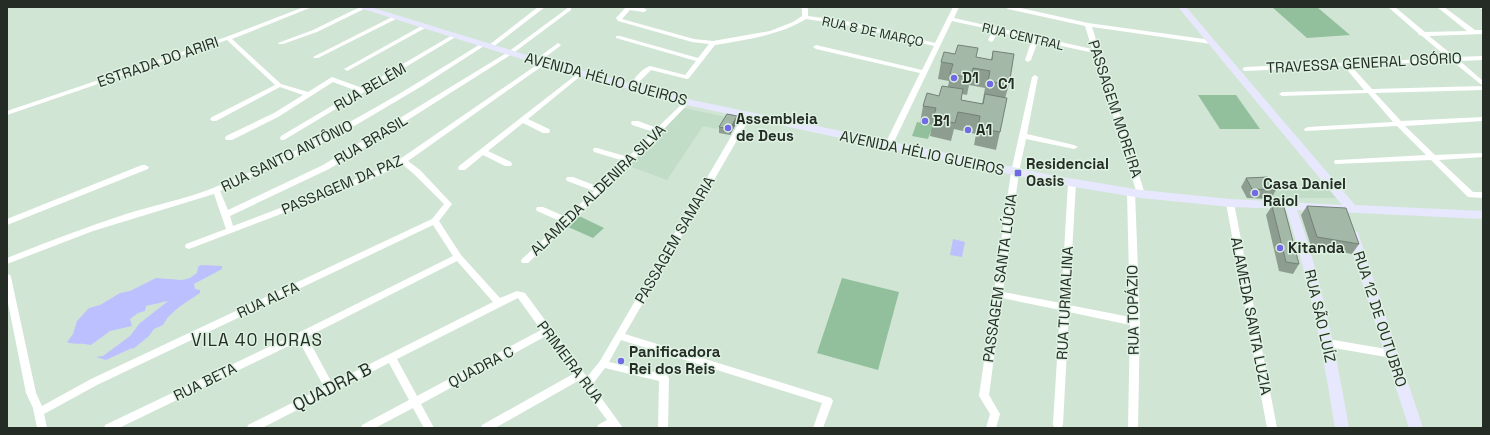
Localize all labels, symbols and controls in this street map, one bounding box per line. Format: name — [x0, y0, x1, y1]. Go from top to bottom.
street label: RUA 8 DE MARÇO — [821, 12, 925, 51]
street label: RUA CENTRAL — [980, 19, 1065, 54]
street label: ESTRADA DO ARIRI — [95, 32, 221, 91]
street label: PASSAGEM MOREIRA — [1084, 37, 1147, 181]
street label: AVENIDA HÉLIO GUEIROS — [523, 48, 690, 109]
street label: TRAVESSA GENERAL OSÓRIO — [1266, 48, 1462, 77]
street label: RUA BELÉM — [330, 58, 409, 115]
place label: D1 — [962, 68, 979, 87]
marker: D1 — [949, 73, 959, 83]
place label: C1 — [998, 74, 1014, 93]
marker: C1 — [985, 79, 995, 89]
place label: Assembleia de Deus — [736, 109, 818, 145]
street label: RUA BRASIL — [331, 110, 411, 169]
place label: B1 — [933, 111, 950, 130]
street label: RUA SANTO ANTÔNIO — [218, 115, 356, 196]
marker: B1 — [920, 116, 930, 126]
street label: ALAMEDA ALDENIRA SILVA — [526, 119, 670, 259]
place label: A1 — [976, 120, 992, 139]
marker: Assembleia de Deus — [723, 123, 733, 133]
marker: A1 — [963, 125, 973, 135]
street label: AVENIDA HÉLIO GUEIROS — [838, 126, 1006, 179]
street label: PASSAGEM DA PAZ — [278, 150, 405, 219]
place label: Residencial Oasis — [1026, 154, 1109, 190]
marker: Residencial Oasis — [1013, 168, 1023, 178]
street label: PASSAGEM SAMARIA — [630, 172, 719, 307]
place label: Casa Daniel Raiol — [1263, 174, 1346, 210]
marker: Casa Daniel Raiol — [1250, 188, 1260, 198]
street label: PASSAGEM SANTA LÚCIA — [978, 192, 1021, 364]
street label: ALAMEDA SANTA LUZIA — [1227, 235, 1276, 397]
place label: Kitanda — [1288, 238, 1345, 257]
marker: Kitanda — [1275, 243, 1285, 253]
street label: RUA TURMALINA — [1052, 245, 1077, 360]
street label: RUA 12 DE OUTUBRO — [1349, 248, 1411, 389]
street label: RUA TOPÁZIO — [1122, 265, 1143, 355]
street label: RUA SÃO LUÍZ — [1301, 267, 1340, 364]
street label: RUA ALFA — [234, 277, 303, 322]
street label: PRIMEIRA RUA — [533, 317, 608, 407]
district label: VILA 40 HORAS — [191, 329, 323, 351]
street label: QUADRA C — [445, 341, 517, 392]
place label: Panificadora Rei dos Reis — [629, 342, 721, 378]
marker: Panificadora Rei dos Reis — [616, 356, 626, 366]
street label: QUADRA B — [288, 357, 375, 416]
street label: RUA BETA — [170, 358, 240, 405]

